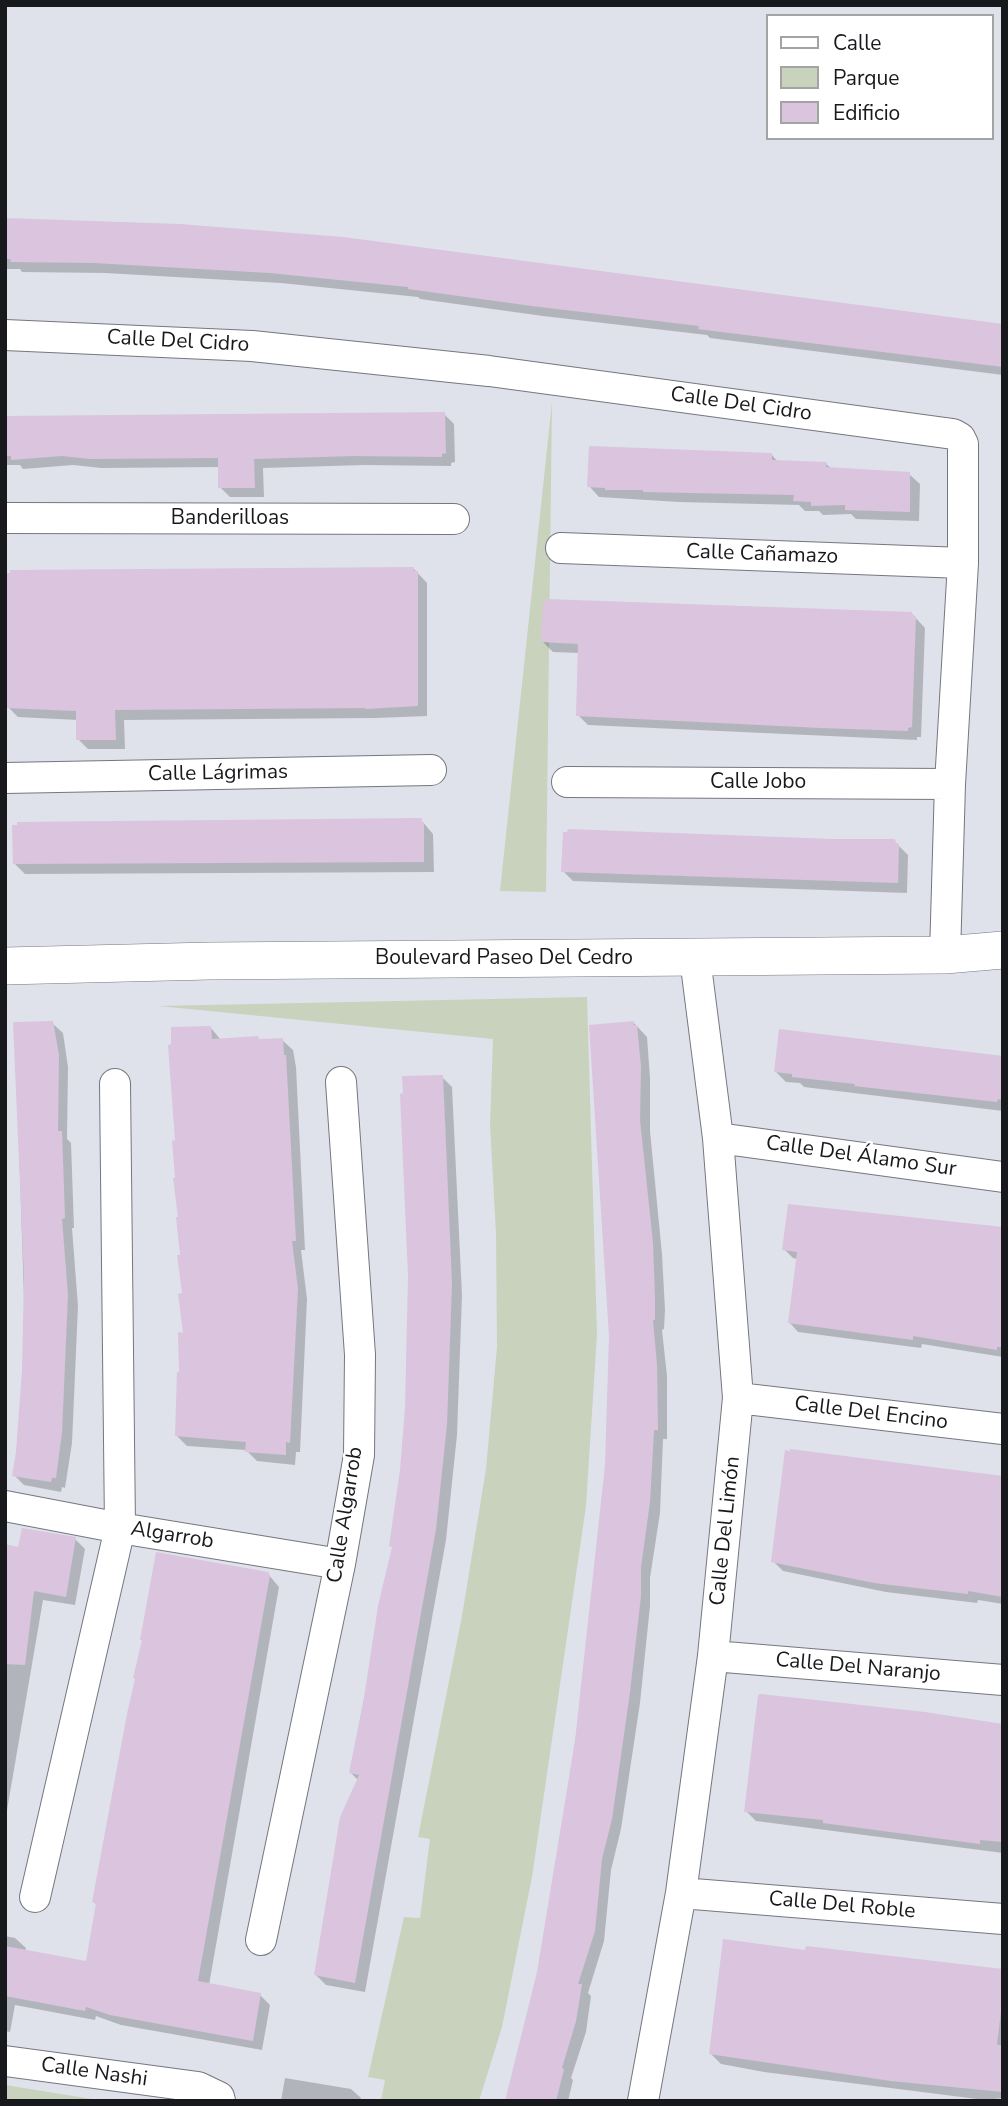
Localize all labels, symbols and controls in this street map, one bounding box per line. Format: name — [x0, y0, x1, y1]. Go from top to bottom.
legend — [766, 14, 994, 140]
text: Calle — [833, 29, 881, 57]
text: Parque — [833, 64, 900, 92]
text: Edificio — [833, 99, 900, 127]
street label: Calle Del Cidro — [106, 326, 250, 358]
street label: Calle Del Cidro — [669, 383, 813, 427]
street label: Banderilloas — [171, 506, 289, 532]
street label: Calle Cañamazo — [686, 540, 838, 570]
street label: Calle Lágrimas — [148, 760, 288, 788]
street label: Calle Jobo — [710, 770, 806, 796]
street label: Boulevard Paseo Del Cedro — [375, 946, 633, 972]
street label: Calle Del Álamo Sur — [764, 1131, 958, 1183]
street label: Calle Del Encino — [793, 1392, 949, 1436]
street label: Calle Algarrob — [323, 1445, 369, 1585]
street label: Calle Del Limón — [706, 1455, 746, 1607]
street label: Algarrob — [129, 1517, 215, 1555]
street label: Calle Del Naranjo — [774, 1648, 942, 1688]
street label: Calle Del Roble — [768, 1887, 916, 1925]
street label: Calle Nashi — [39, 2053, 149, 2093]

